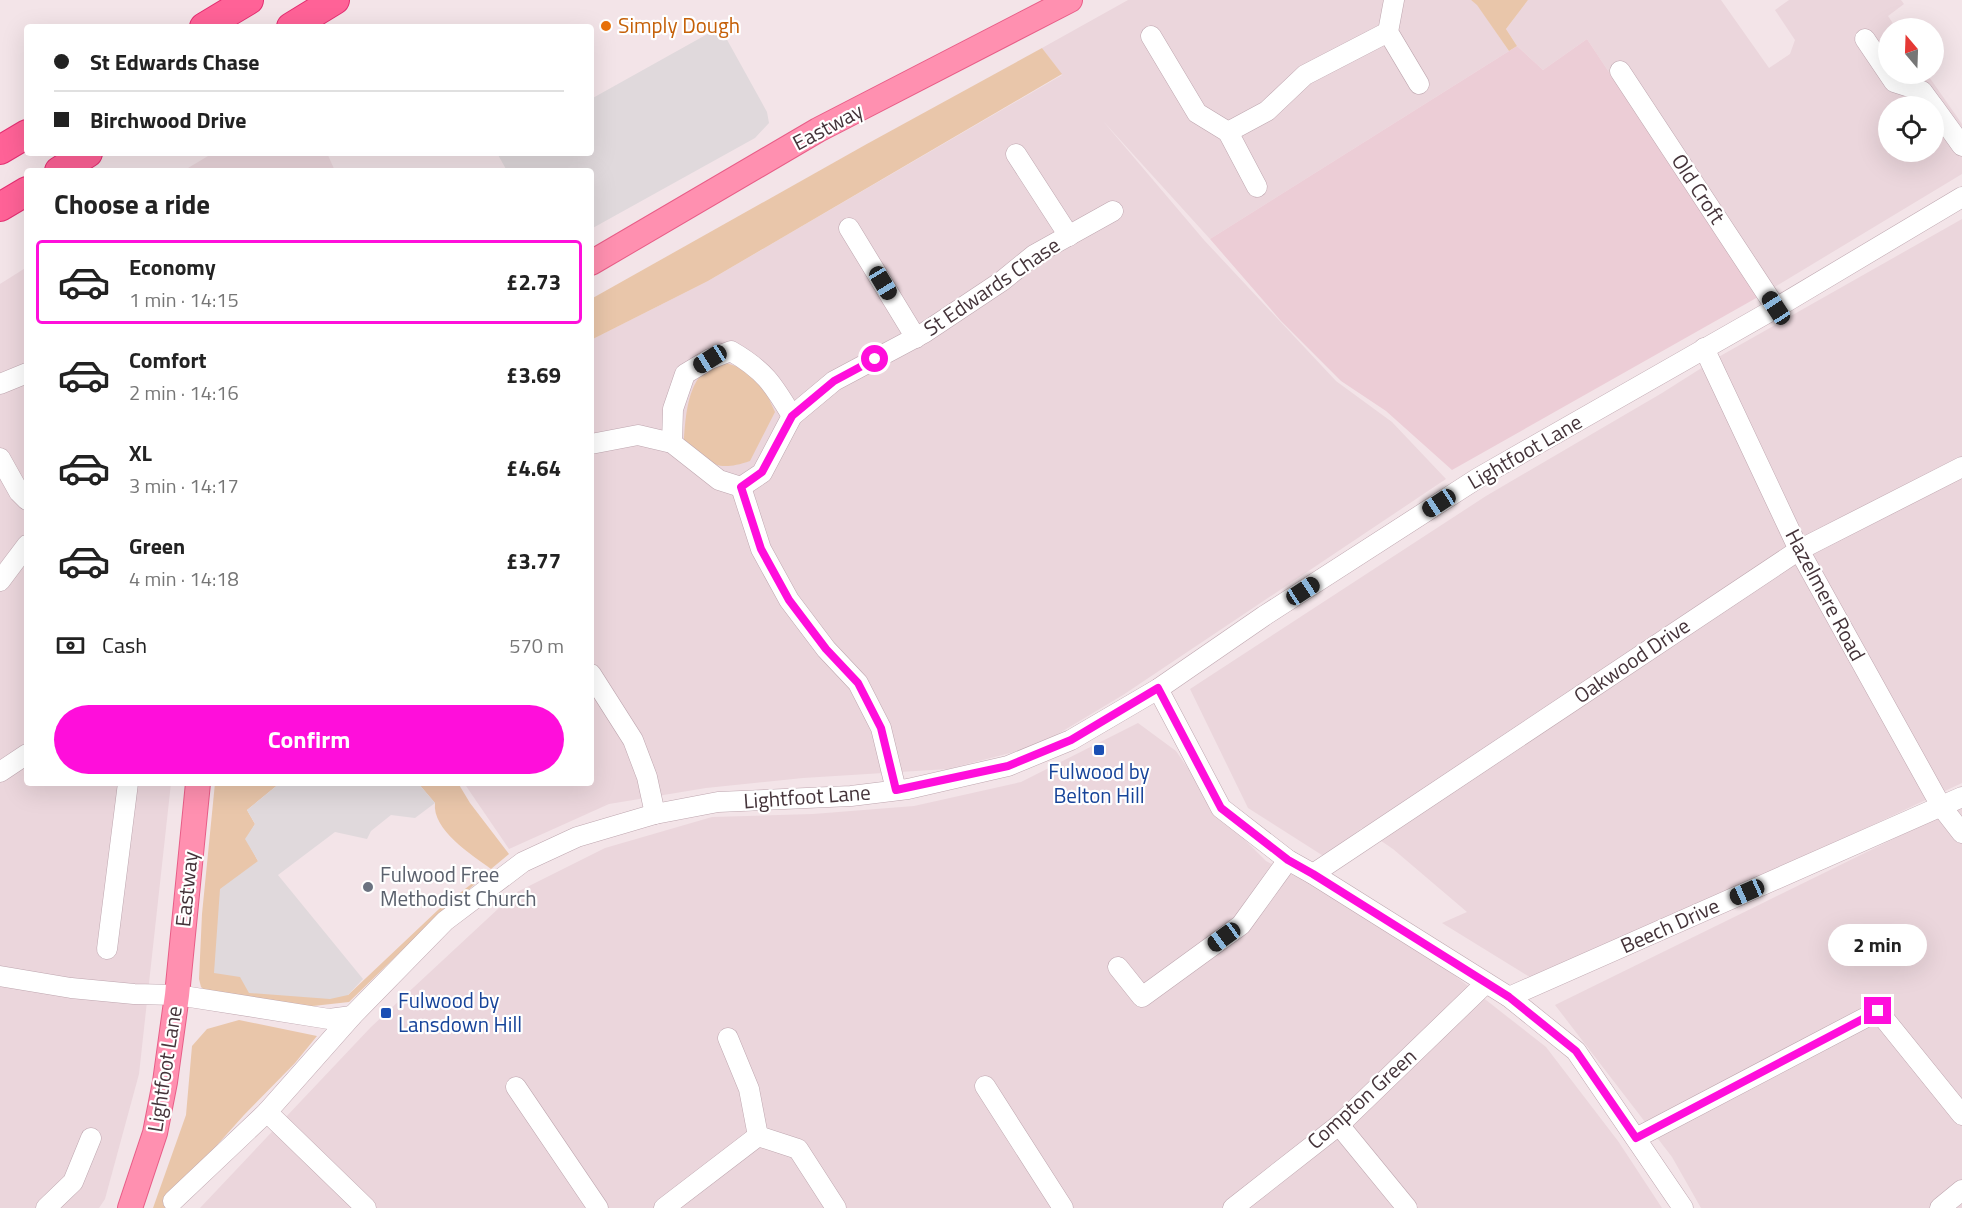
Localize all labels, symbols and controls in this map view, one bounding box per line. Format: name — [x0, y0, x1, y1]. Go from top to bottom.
place label: Simply Dough — [618, 9, 740, 41]
north arrow — [1878, 18, 1944, 84]
map controls — [1878, 18, 1944, 162]
marker: Simply Dough — [599, 19, 613, 33]
text: St Edwards Chase — [90, 45, 260, 79]
street label: Eastway — [787, 94, 868, 158]
button: locate — [1878, 96, 1944, 162]
text: Birchwood Drive — [90, 103, 246, 137]
street label: Old Croft — [1664, 147, 1734, 231]
text: Choose a ride — [54, 183, 210, 224]
street label: St Edwards Chase — [917, 229, 1066, 344]
text: Economy — [129, 250, 216, 284]
icon: car — [57, 255, 111, 309]
car — [866, 263, 900, 303]
text: £2.73 — [506, 265, 561, 299]
text: 1 min · 14:15 — [129, 284, 239, 315]
car — [1759, 288, 1793, 328]
car — [690, 342, 730, 376]
text: Comfort — [129, 343, 207, 377]
route start — [861, 345, 888, 372]
icon: car — [57, 348, 111, 402]
text: £3.69 — [506, 358, 561, 392]
text: 2 min · 14:16 — [129, 377, 239, 408]
street label: Lightfoot Lane — [1461, 405, 1588, 497]
text: XL — [129, 436, 152, 470]
icon: car — [57, 441, 111, 495]
text: £4.64 — [506, 451, 561, 485]
text: 3 min · 14:17 — [129, 470, 239, 501]
car — [1419, 486, 1459, 520]
street label: Hazelmere Road — [1778, 523, 1874, 666]
text: Green — [129, 529, 185, 563]
icon: car — [57, 534, 111, 588]
text: £3.77 — [506, 544, 561, 578]
text: 4 min · 14:18 — [129, 563, 239, 594]
car — [1283, 574, 1323, 608]
street label: Oakwood Drive — [1567, 609, 1696, 711]
text: Cash — [102, 628, 147, 662]
icon: cash — [54, 629, 87, 662]
text: 570 m — [509, 630, 564, 661]
button: Confirm — [54, 705, 564, 774]
marker: Fulwood by Belton Hill — [1092, 743, 1106, 757]
place label: Fulwood by Belton Hill — [1048, 755, 1150, 811]
street label: Lightfoot Lane — [742, 776, 872, 816]
street label: Eastway — [166, 850, 206, 928]
place label: Fulwood Free Methodist Church — [380, 858, 537, 914]
car — [1727, 876, 1767, 908]
marker: Fulwood Free Methodist Church — [361, 880, 375, 894]
street label: Beech Drive — [1615, 889, 1724, 961]
car — [1204, 919, 1244, 955]
callout: 2 min — [1828, 924, 1928, 966]
text: 2 min — [1853, 929, 1902, 960]
place label: Fulwood by Lansdown Hill — [398, 984, 522, 1040]
route end — [1864, 997, 1891, 1024]
street label: Lightfoot Lane — [138, 1003, 190, 1134]
marker: Fulwood by Lansdown Hill — [379, 1006, 393, 1020]
street label: Compton Green — [1299, 1040, 1423, 1156]

